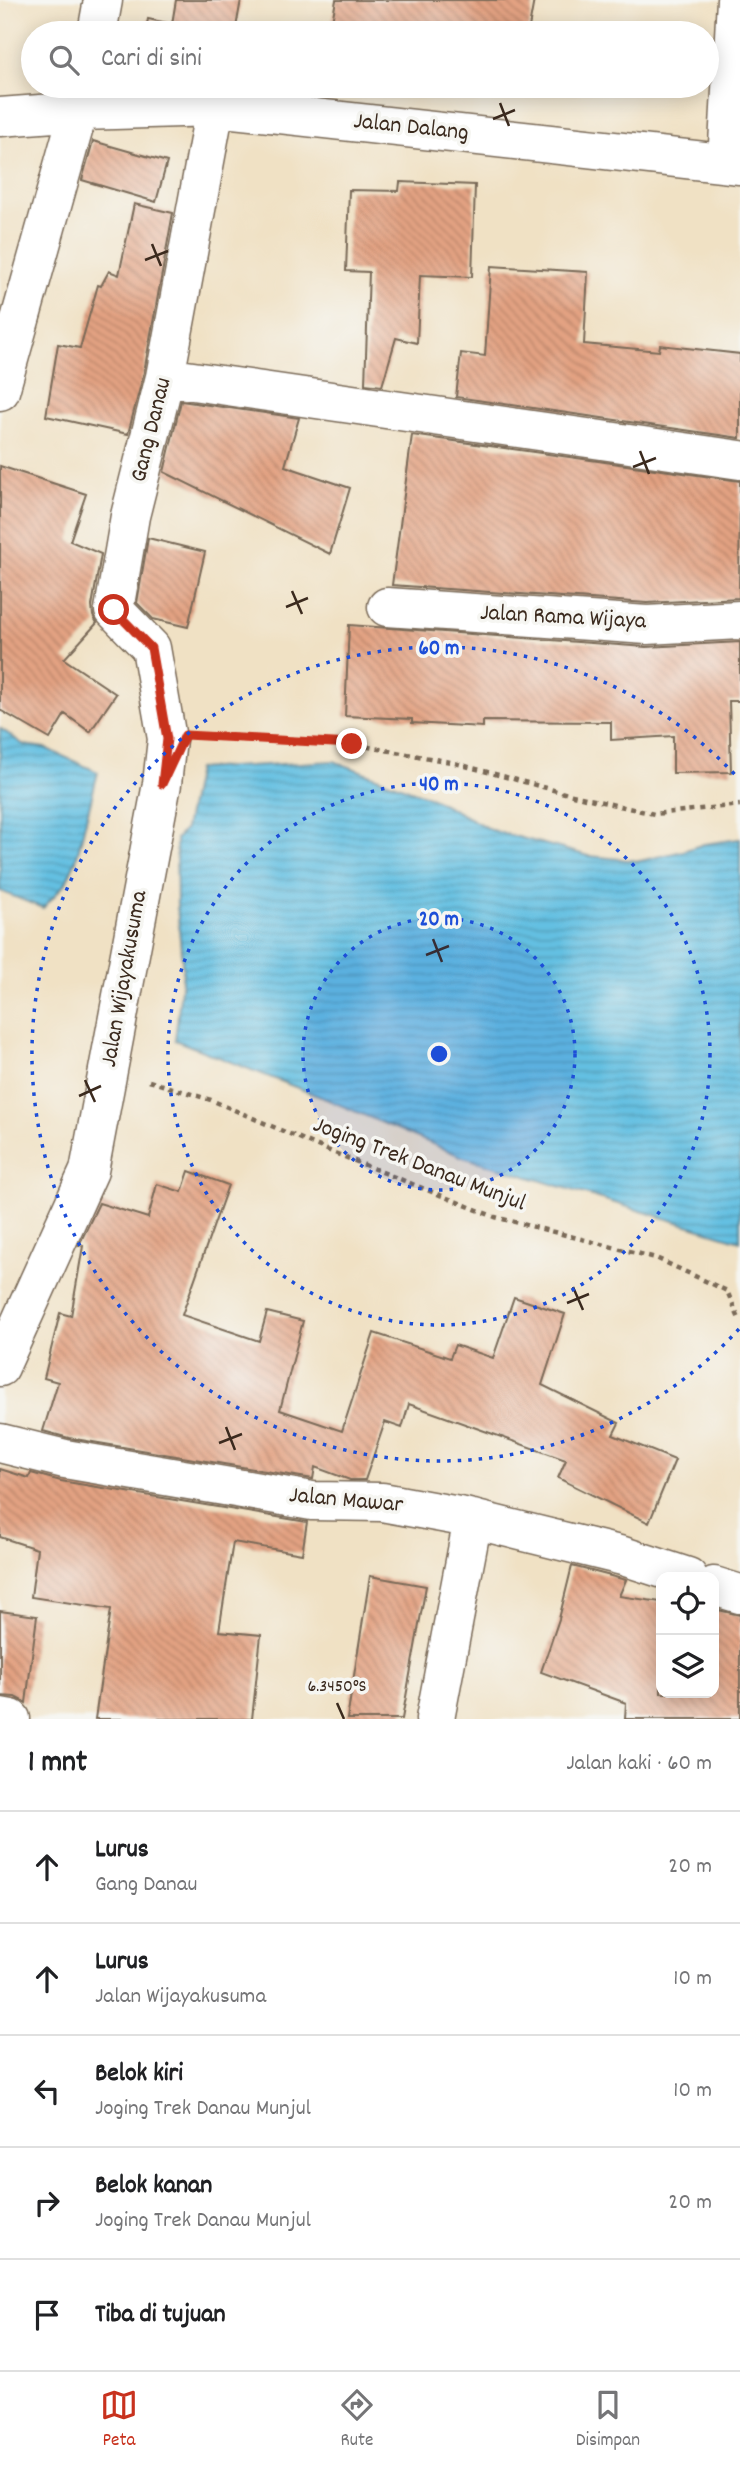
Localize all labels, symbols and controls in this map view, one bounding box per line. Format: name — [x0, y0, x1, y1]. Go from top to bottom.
search box — [21, 21, 719, 98]
icon: search — [45, 41, 83, 79]
text: Cari di sini — [101, 41, 202, 78]
street label: Jalan Dalang — [352, 105, 470, 151]
street label: Gang Danau — [123, 374, 181, 486]
route start — [98, 594, 129, 625]
street label: Jalan Rama Wijaya — [479, 597, 648, 639]
text: 60 m — [419, 635, 459, 665]
route end — [336, 728, 367, 759]
text: 40 m — [419, 771, 459, 801]
street label: Jalan Wijayakusuma — [93, 887, 157, 1070]
text: 20 m — [419, 906, 459, 936]
centre of rings — [427, 1042, 451, 1066]
street label: Joging Trek Danau Munjul — [308, 1109, 531, 1221]
street label: Jalan Mawar — [287, 1479, 405, 1523]
map controls — [656, 1572, 719, 1698]
button: locate — [656, 1572, 719, 1635]
button: layers — [656, 1635, 719, 1698]
text: 6.3450°S — [307, 1675, 367, 1700]
text: 1 mnt — [28, 1743, 87, 1786]
text: Jalan kaki · 60 m — [566, 1748, 712, 1781]
text: Lurus — [95, 1832, 149, 1869]
icon: ahead — [28, 1848, 66, 1886]
text: 20 m — [668, 1851, 712, 1884]
text: Gang Danau — [95, 1869, 197, 1902]
text: Lurus — [95, 1944, 149, 1981]
icon: ahead — [28, 1960, 66, 1998]
text: 10 m — [673, 1963, 712, 1996]
text: Jalan Wijayakusuma — [95, 1981, 266, 2014]
text: Belok kiri — [95, 2056, 183, 2093]
icon: left — [28, 2072, 66, 2110]
text: 10 m — [673, 2075, 712, 2108]
text: Joging Trek Danau Munjul — [95, 2093, 311, 2126]
text: Belok kanan — [95, 2168, 212, 2205]
icon: right — [28, 2184, 66, 2222]
text: 20 m — [668, 2187, 712, 2220]
text: Joging Trek Danau Munjul — [95, 2205, 311, 2238]
icon: arrive — [28, 2296, 66, 2334]
text: Tiba di tujuan — [95, 2297, 226, 2334]
tab: Peta — [100, 2386, 138, 2455]
tab: Rute — [338, 2386, 376, 2455]
tab: Disimpan — [576, 2386, 640, 2455]

